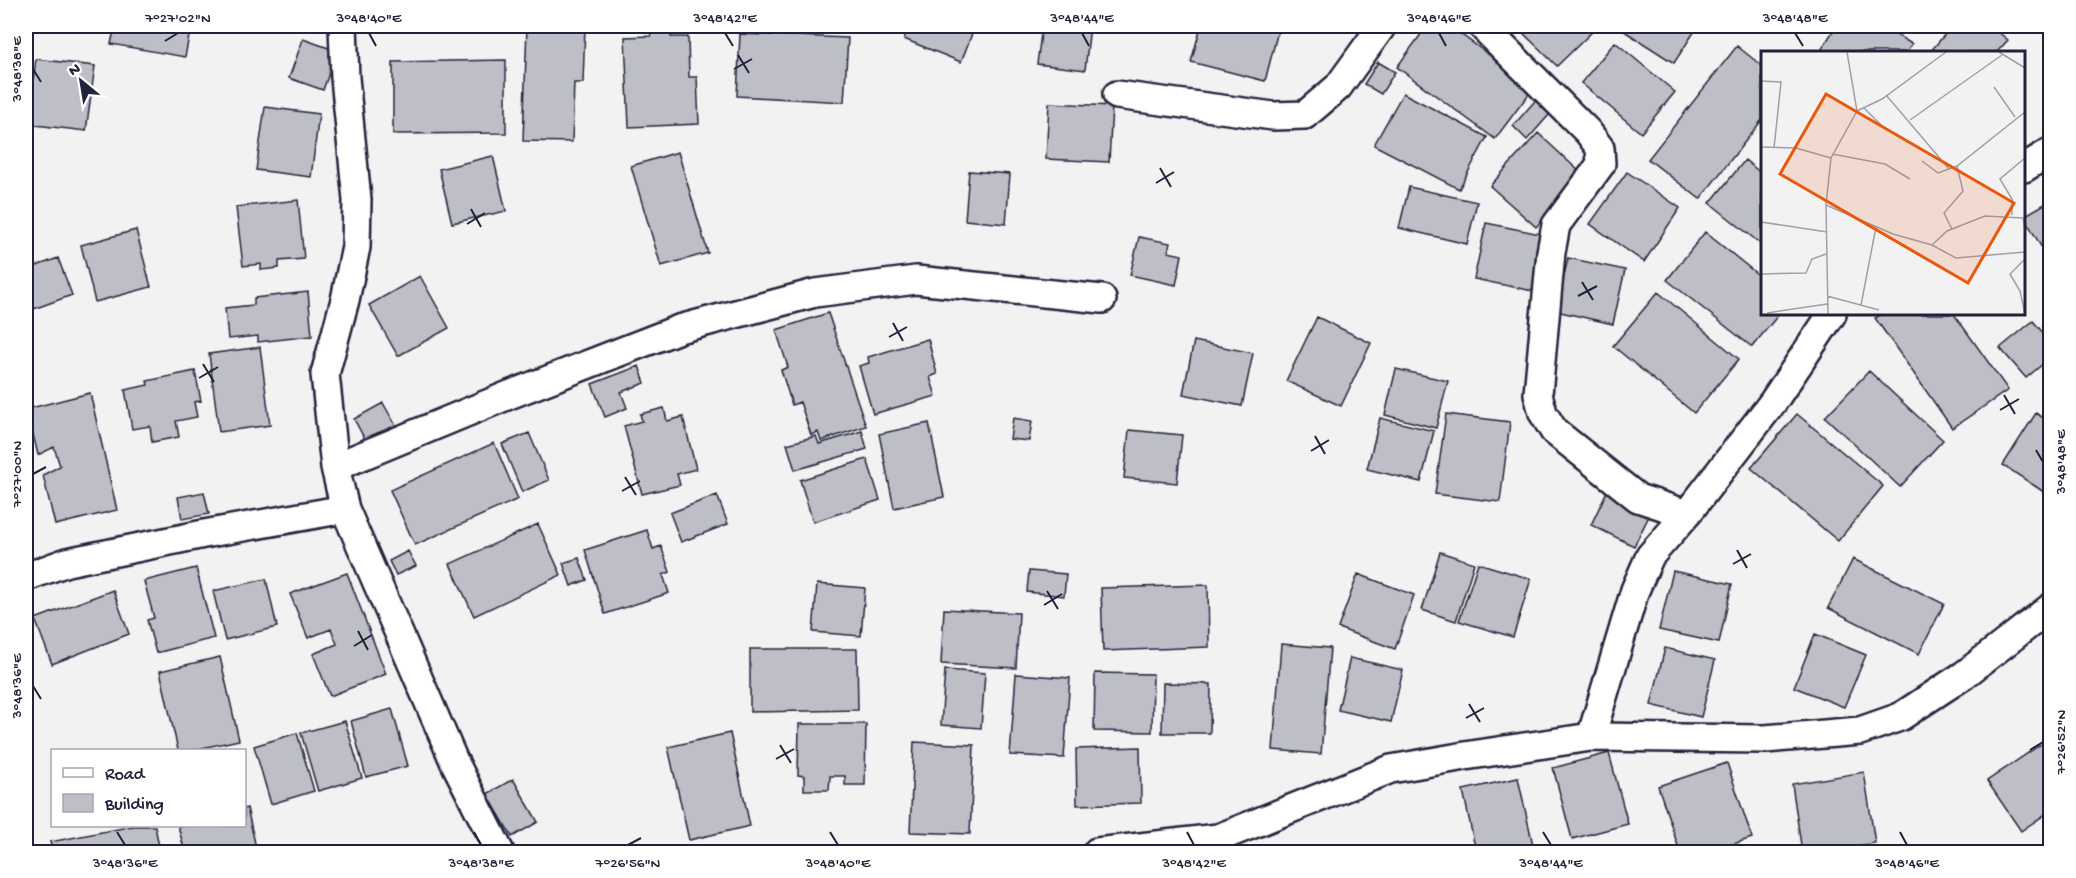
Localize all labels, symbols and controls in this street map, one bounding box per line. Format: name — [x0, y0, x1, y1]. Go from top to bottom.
text: 7°27'02"N — [144, 10, 211, 28]
text: 3°48'40"E — [336, 10, 402, 28]
text: 3°48'42"E — [692, 10, 757, 28]
text: 3°48'44"E — [1049, 10, 1114, 28]
text: 3°48'46"E — [1406, 10, 1472, 28]
text: 3°48'48"E — [1762, 10, 1828, 28]
text: 3°48'38"E — [9, 36, 27, 103]
north arrow — [51, 51, 111, 111]
inset map — [1761, 51, 2025, 315]
text: N — [66, 60, 85, 82]
text: 3°48'48"E — [2053, 429, 2071, 495]
text: 7°27'00"N — [9, 441, 27, 508]
text: 3°48'36"E — [9, 653, 27, 719]
text: 7°26'52"N — [2053, 710, 2071, 775]
legend — [51, 749, 246, 827]
text: Road — [105, 765, 146, 786]
text: Building — [104, 795, 164, 816]
text: 3°48'36"E — [92, 855, 158, 873]
text: 3°48'38"E — [447, 855, 514, 873]
text: 7°26'56"N — [595, 855, 661, 873]
text: 3°48'40"E — [805, 855, 871, 873]
text: 3°48'42"E — [1161, 855, 1226, 873]
text: 3°48'44"E — [1518, 855, 1583, 873]
text: 3°48'46"E — [1874, 855, 1940, 873]

